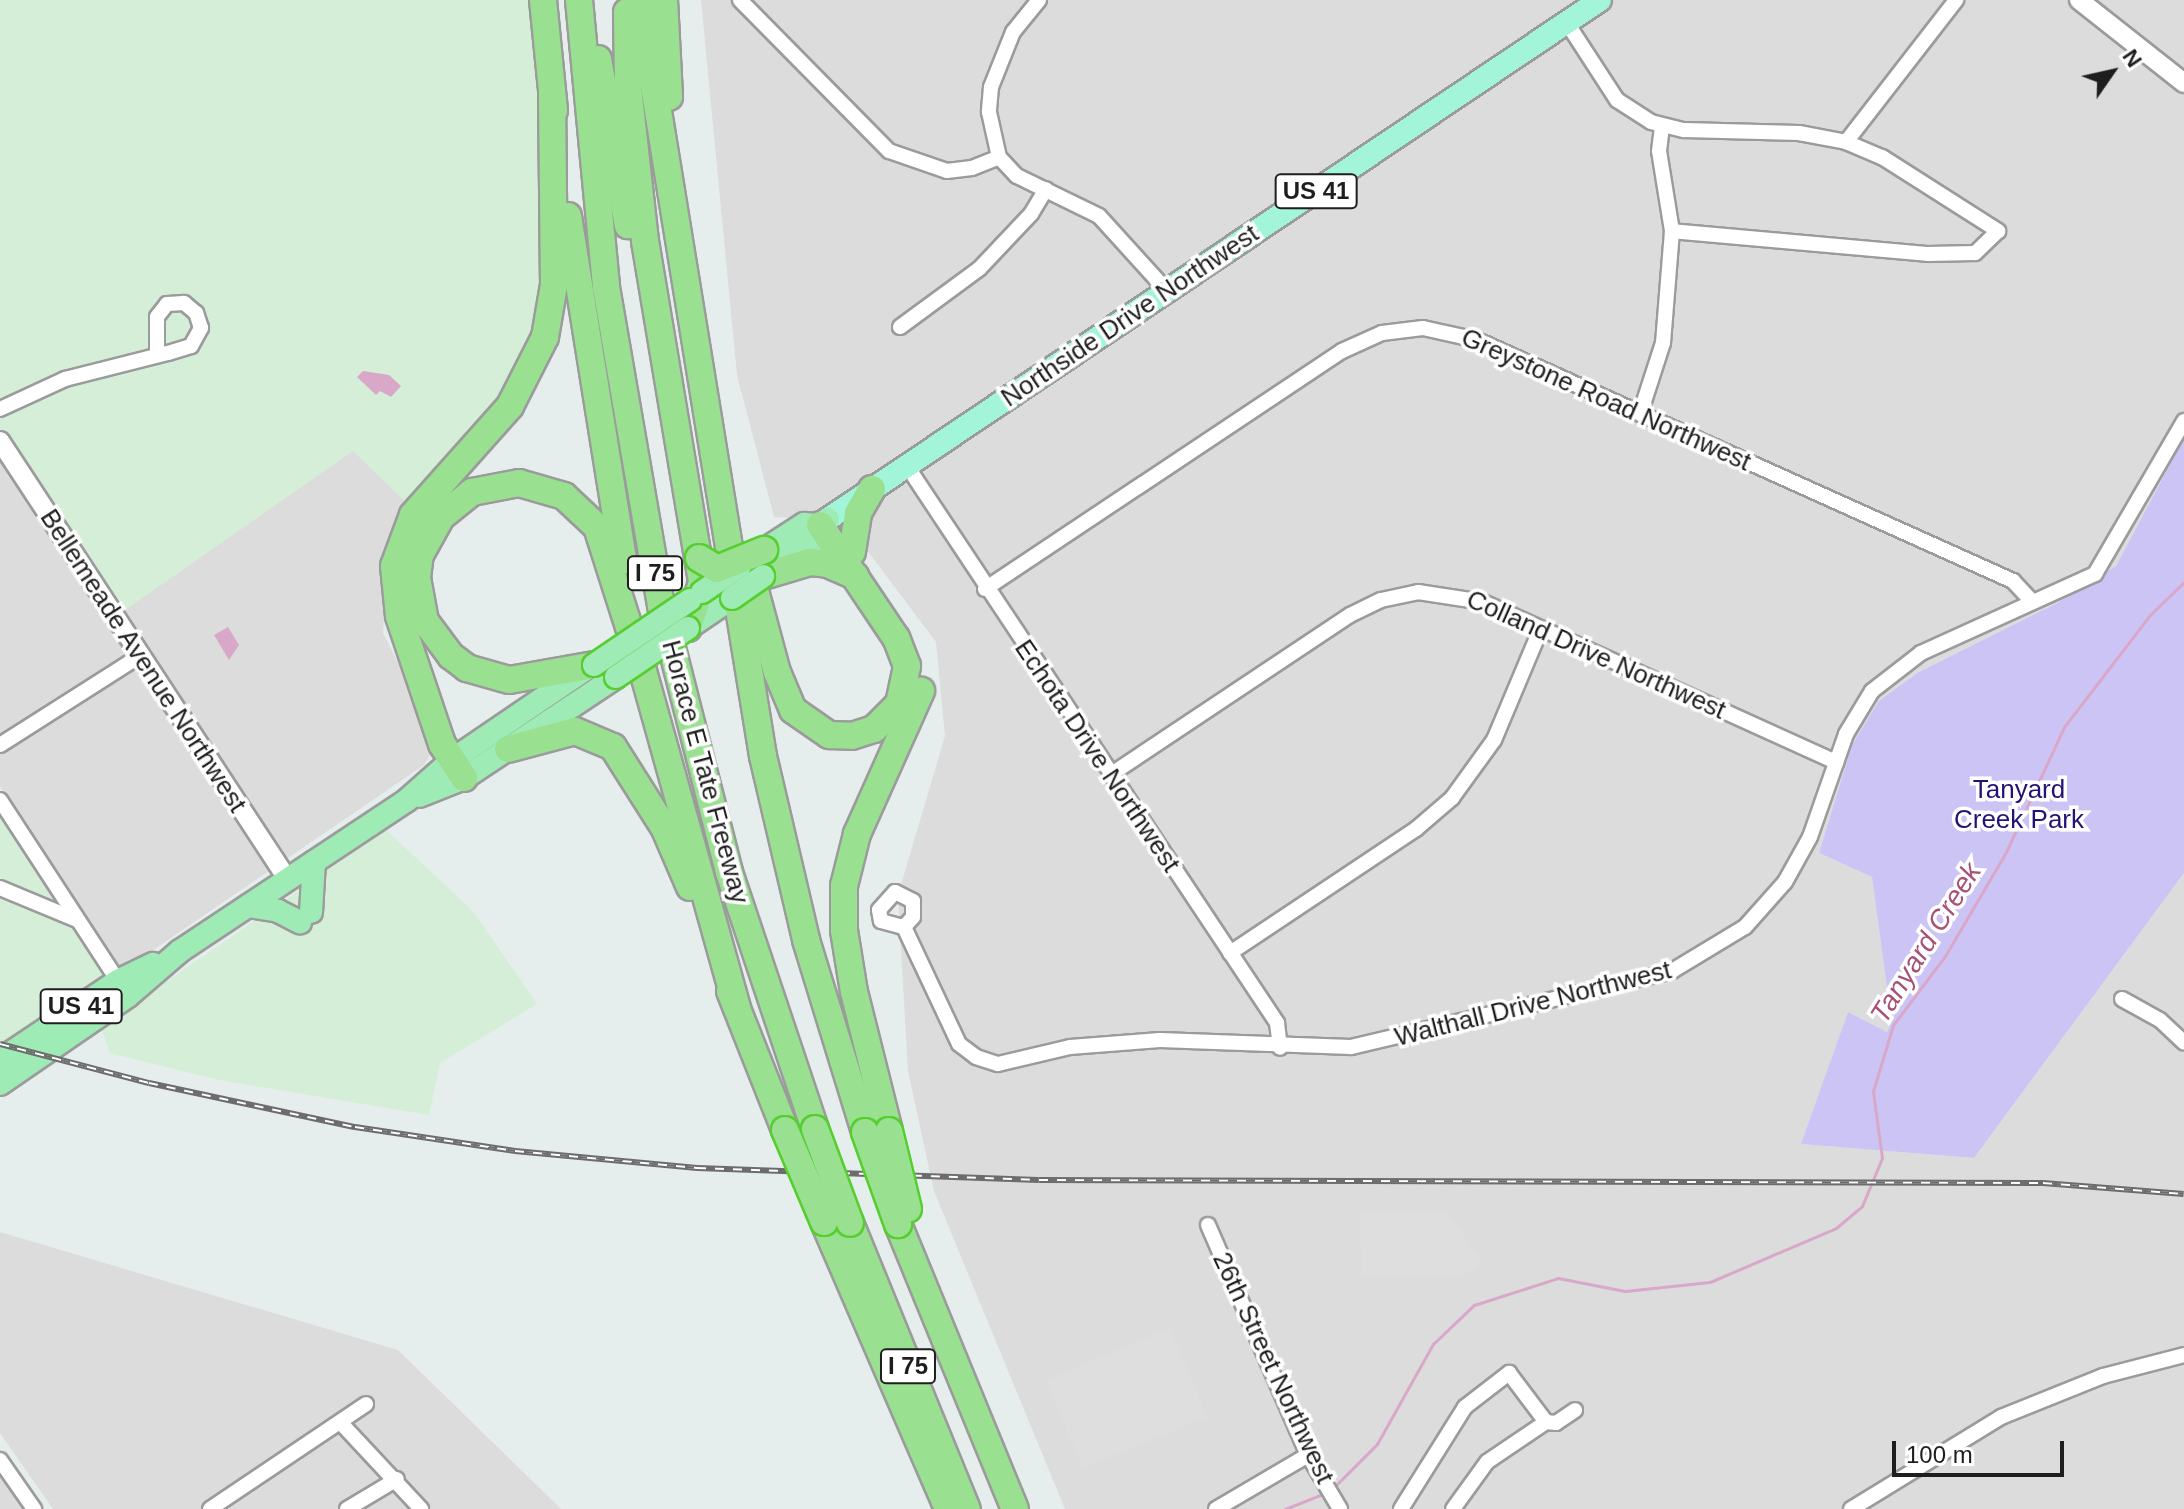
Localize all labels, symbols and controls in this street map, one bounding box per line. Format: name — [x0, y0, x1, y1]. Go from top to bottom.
north arrow — [2072, 32, 2152, 112]
text: N — [2118, 45, 2147, 72]
road number: US 41 — [1274, 171, 1358, 211]
street label: Northside Drive Northwest — [995, 218, 1265, 414]
street label: Greystone Road Northwest — [1456, 322, 1756, 478]
street label: Bellemeade Avenue Northwest — [33, 503, 253, 819]
road number: I 75 — [625, 553, 685, 593]
street label: Colland Drive Northwest — [1462, 584, 1730, 726]
street label: Echota Drive Northwest — [1008, 634, 1186, 878]
street label: Horace E Tate Freeway — [655, 637, 755, 907]
park label: Tanyard Creek Park — [1954, 774, 2084, 836]
water label: Tanyard Creek — [1863, 857, 1989, 1029]
street label: Walthall Drive Northwest — [1392, 955, 1674, 1053]
road number: US 41 — [39, 986, 123, 1026]
street label: 26th Street Northwest — [1206, 1247, 1340, 1489]
road number: I 75 — [878, 1346, 938, 1386]
scale bar — [1896, 1425, 2068, 1475]
text: 100 m — [1906, 1441, 1973, 1468]

